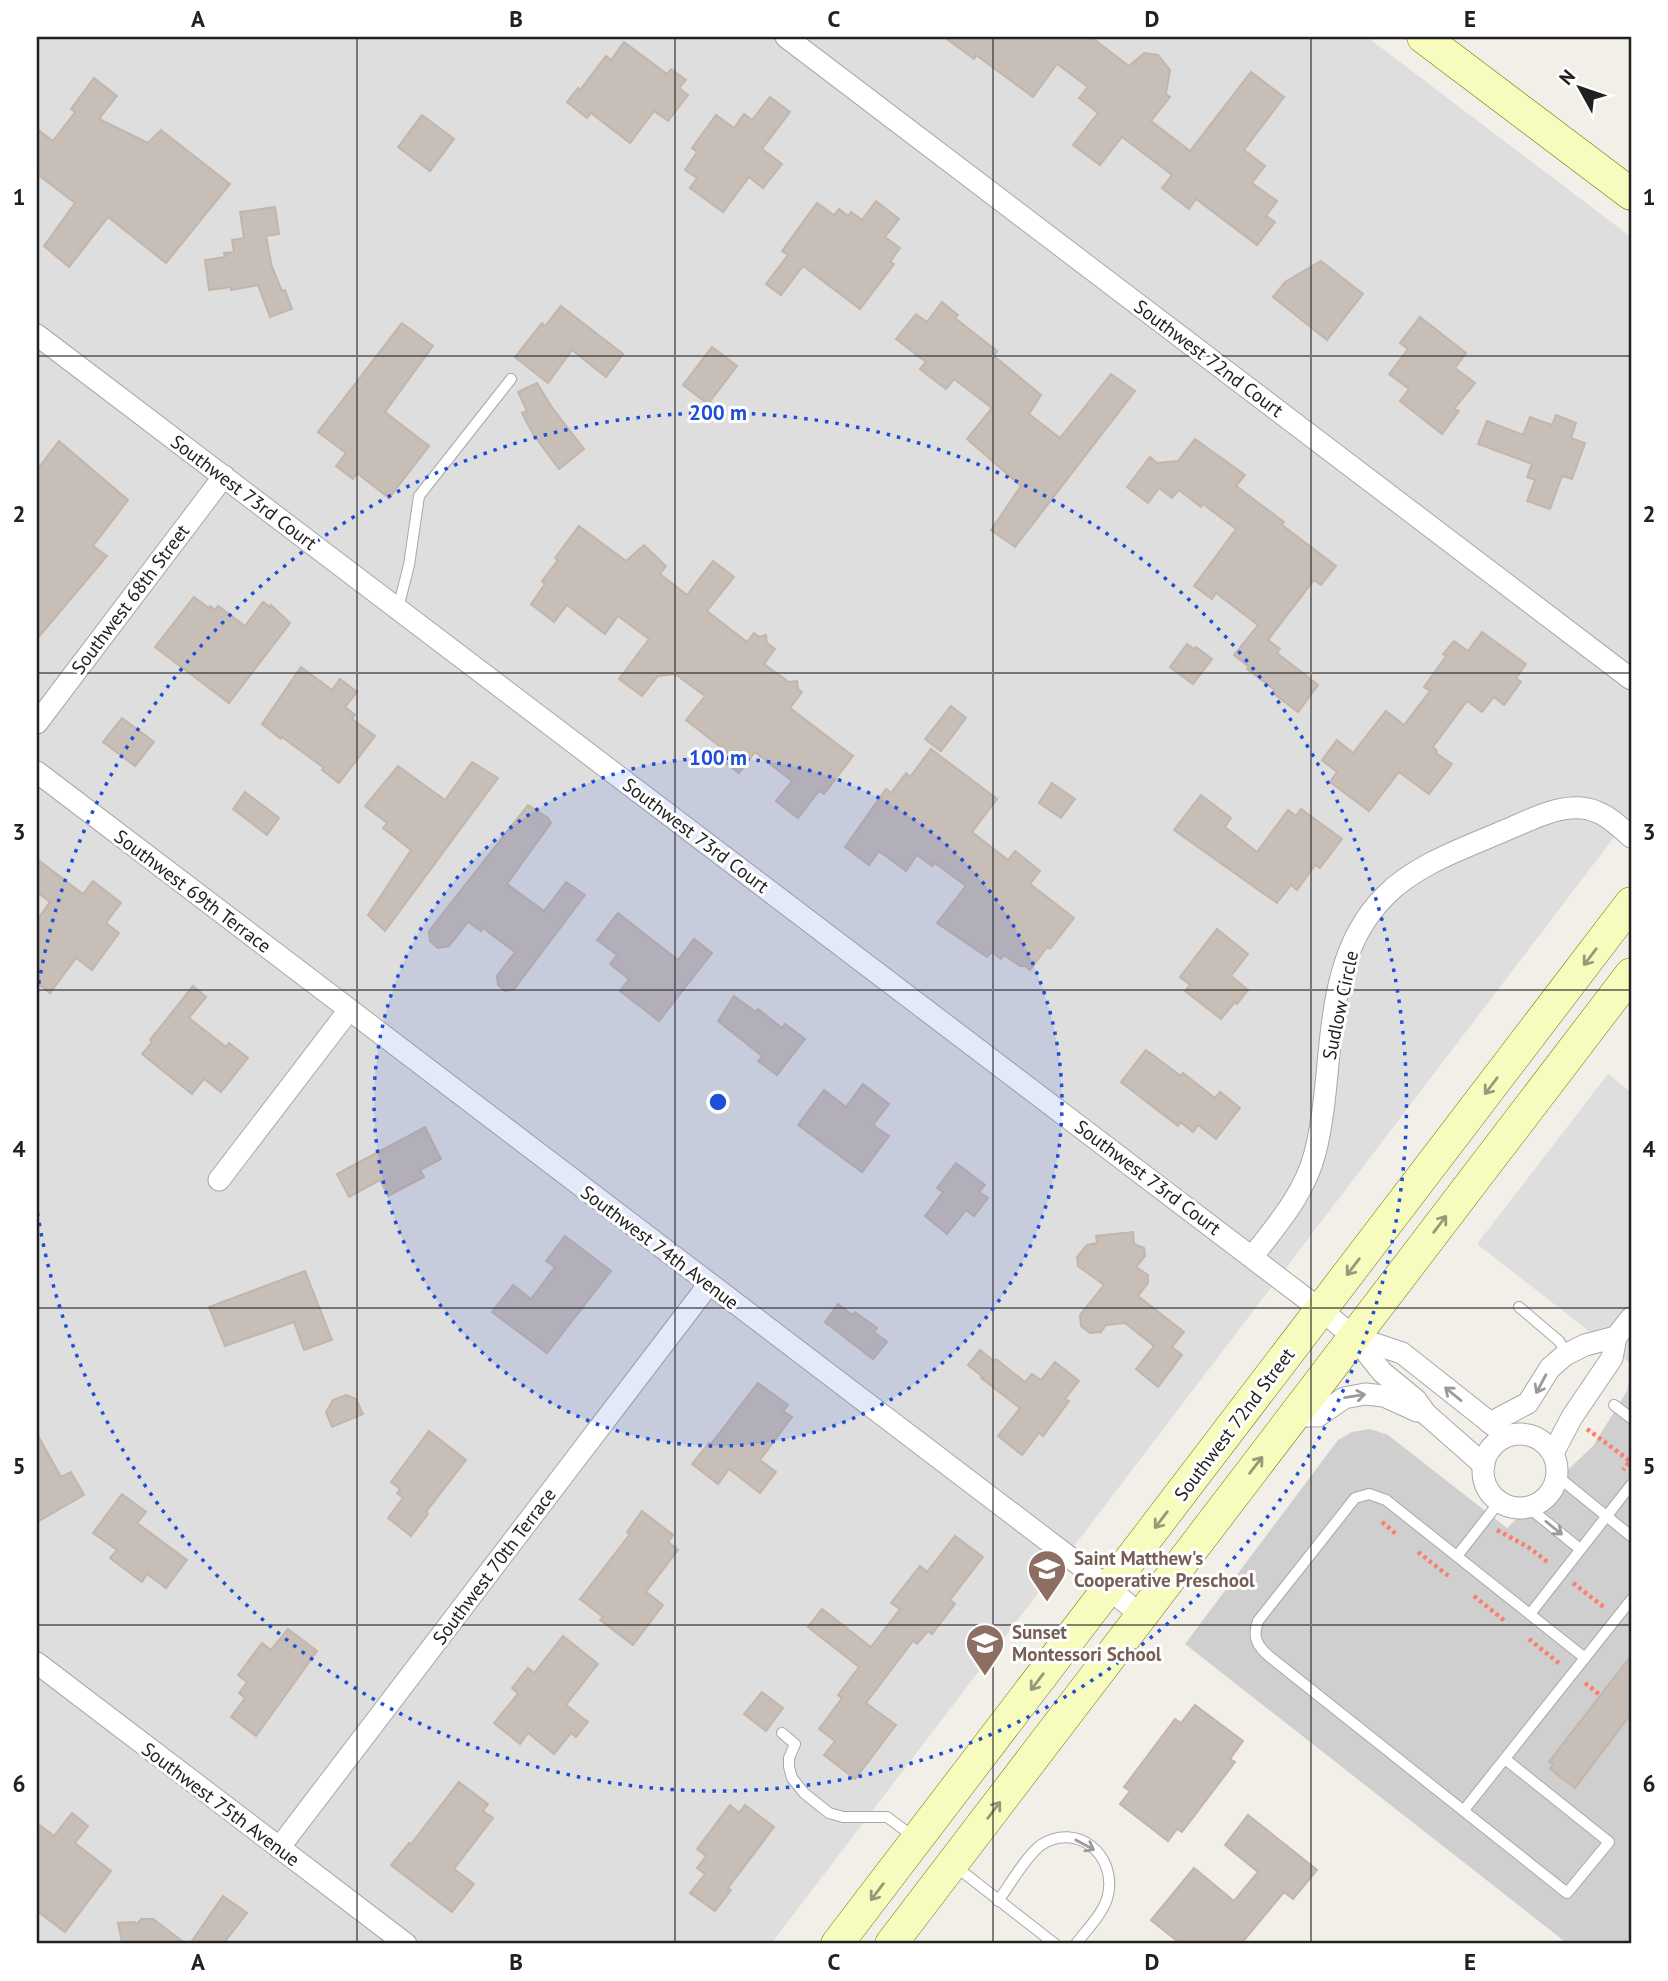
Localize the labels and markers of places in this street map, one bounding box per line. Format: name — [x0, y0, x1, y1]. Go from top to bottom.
centre of rings — [706, 1090, 730, 1114]
place label: Saint Matthew's Cooperative Preschool — [1074, 1546, 1255, 1592]
school or university icon: Saint Matthew's Cooperative Preschool — [1026, 1548, 1068, 1603]
place label: Sunset Montessori School — [1012, 1620, 1162, 1666]
school or university icon: Sunset Montessori School — [964, 1622, 1006, 1677]

